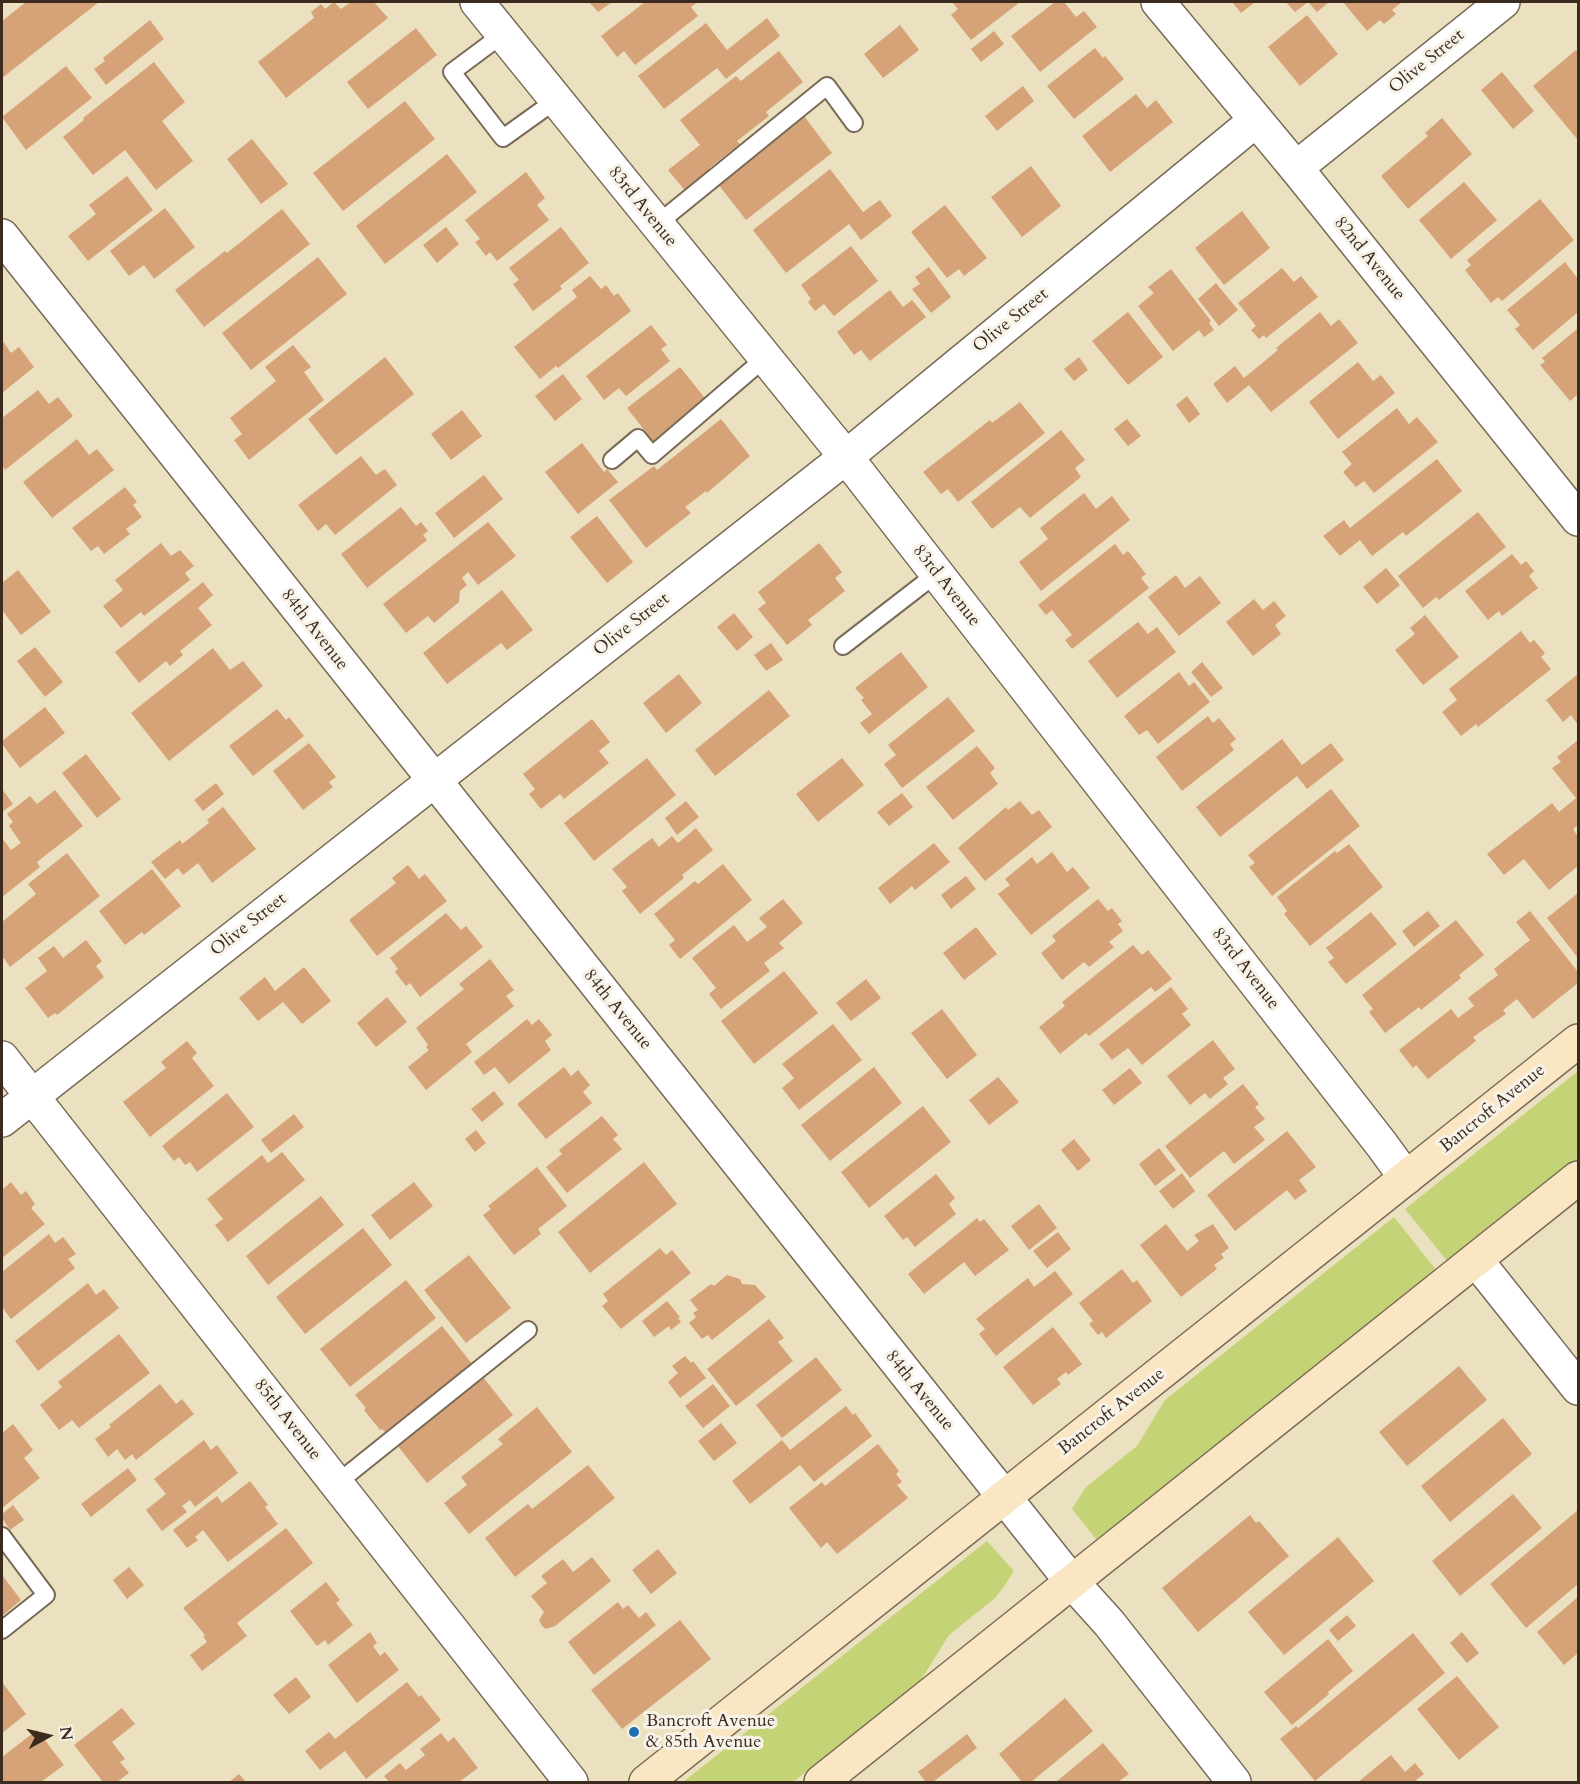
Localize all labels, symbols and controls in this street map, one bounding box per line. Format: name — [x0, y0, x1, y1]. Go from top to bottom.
street label: Olive Street — [1385, 25, 1469, 99]
street label: 83rd Avenue — [603, 162, 681, 252]
street label: 82nd Avenue — [1329, 213, 1409, 305]
street label: Olive Street — [969, 284, 1053, 358]
street label: 83rd Avenue — [907, 541, 985, 631]
street label: 84th Avenue — [276, 585, 352, 675]
street label: Olive Street — [590, 589, 674, 661]
street label: Olive Street — [207, 889, 291, 961]
street label: 83rd Avenue — [1206, 924, 1284, 1014]
street label: 84th Avenue — [578, 965, 656, 1055]
street label: Bancroft Avenue — [1436, 1060, 1550, 1158]
street label: 84th Avenue — [880, 1346, 958, 1436]
street label: Bancroft Avenue — [1054, 1364, 1170, 1460]
street label: 85th Avenue — [249, 1375, 325, 1465]
north arrow — [18, 1706, 78, 1766]
place label: Bancroft Avenue & 85th Avenue — [646, 1711, 775, 1754]
text: N — [54, 1725, 78, 1742]
marker: Bancroft Avenue & 85th Avenue — [627, 1725, 641, 1739]

